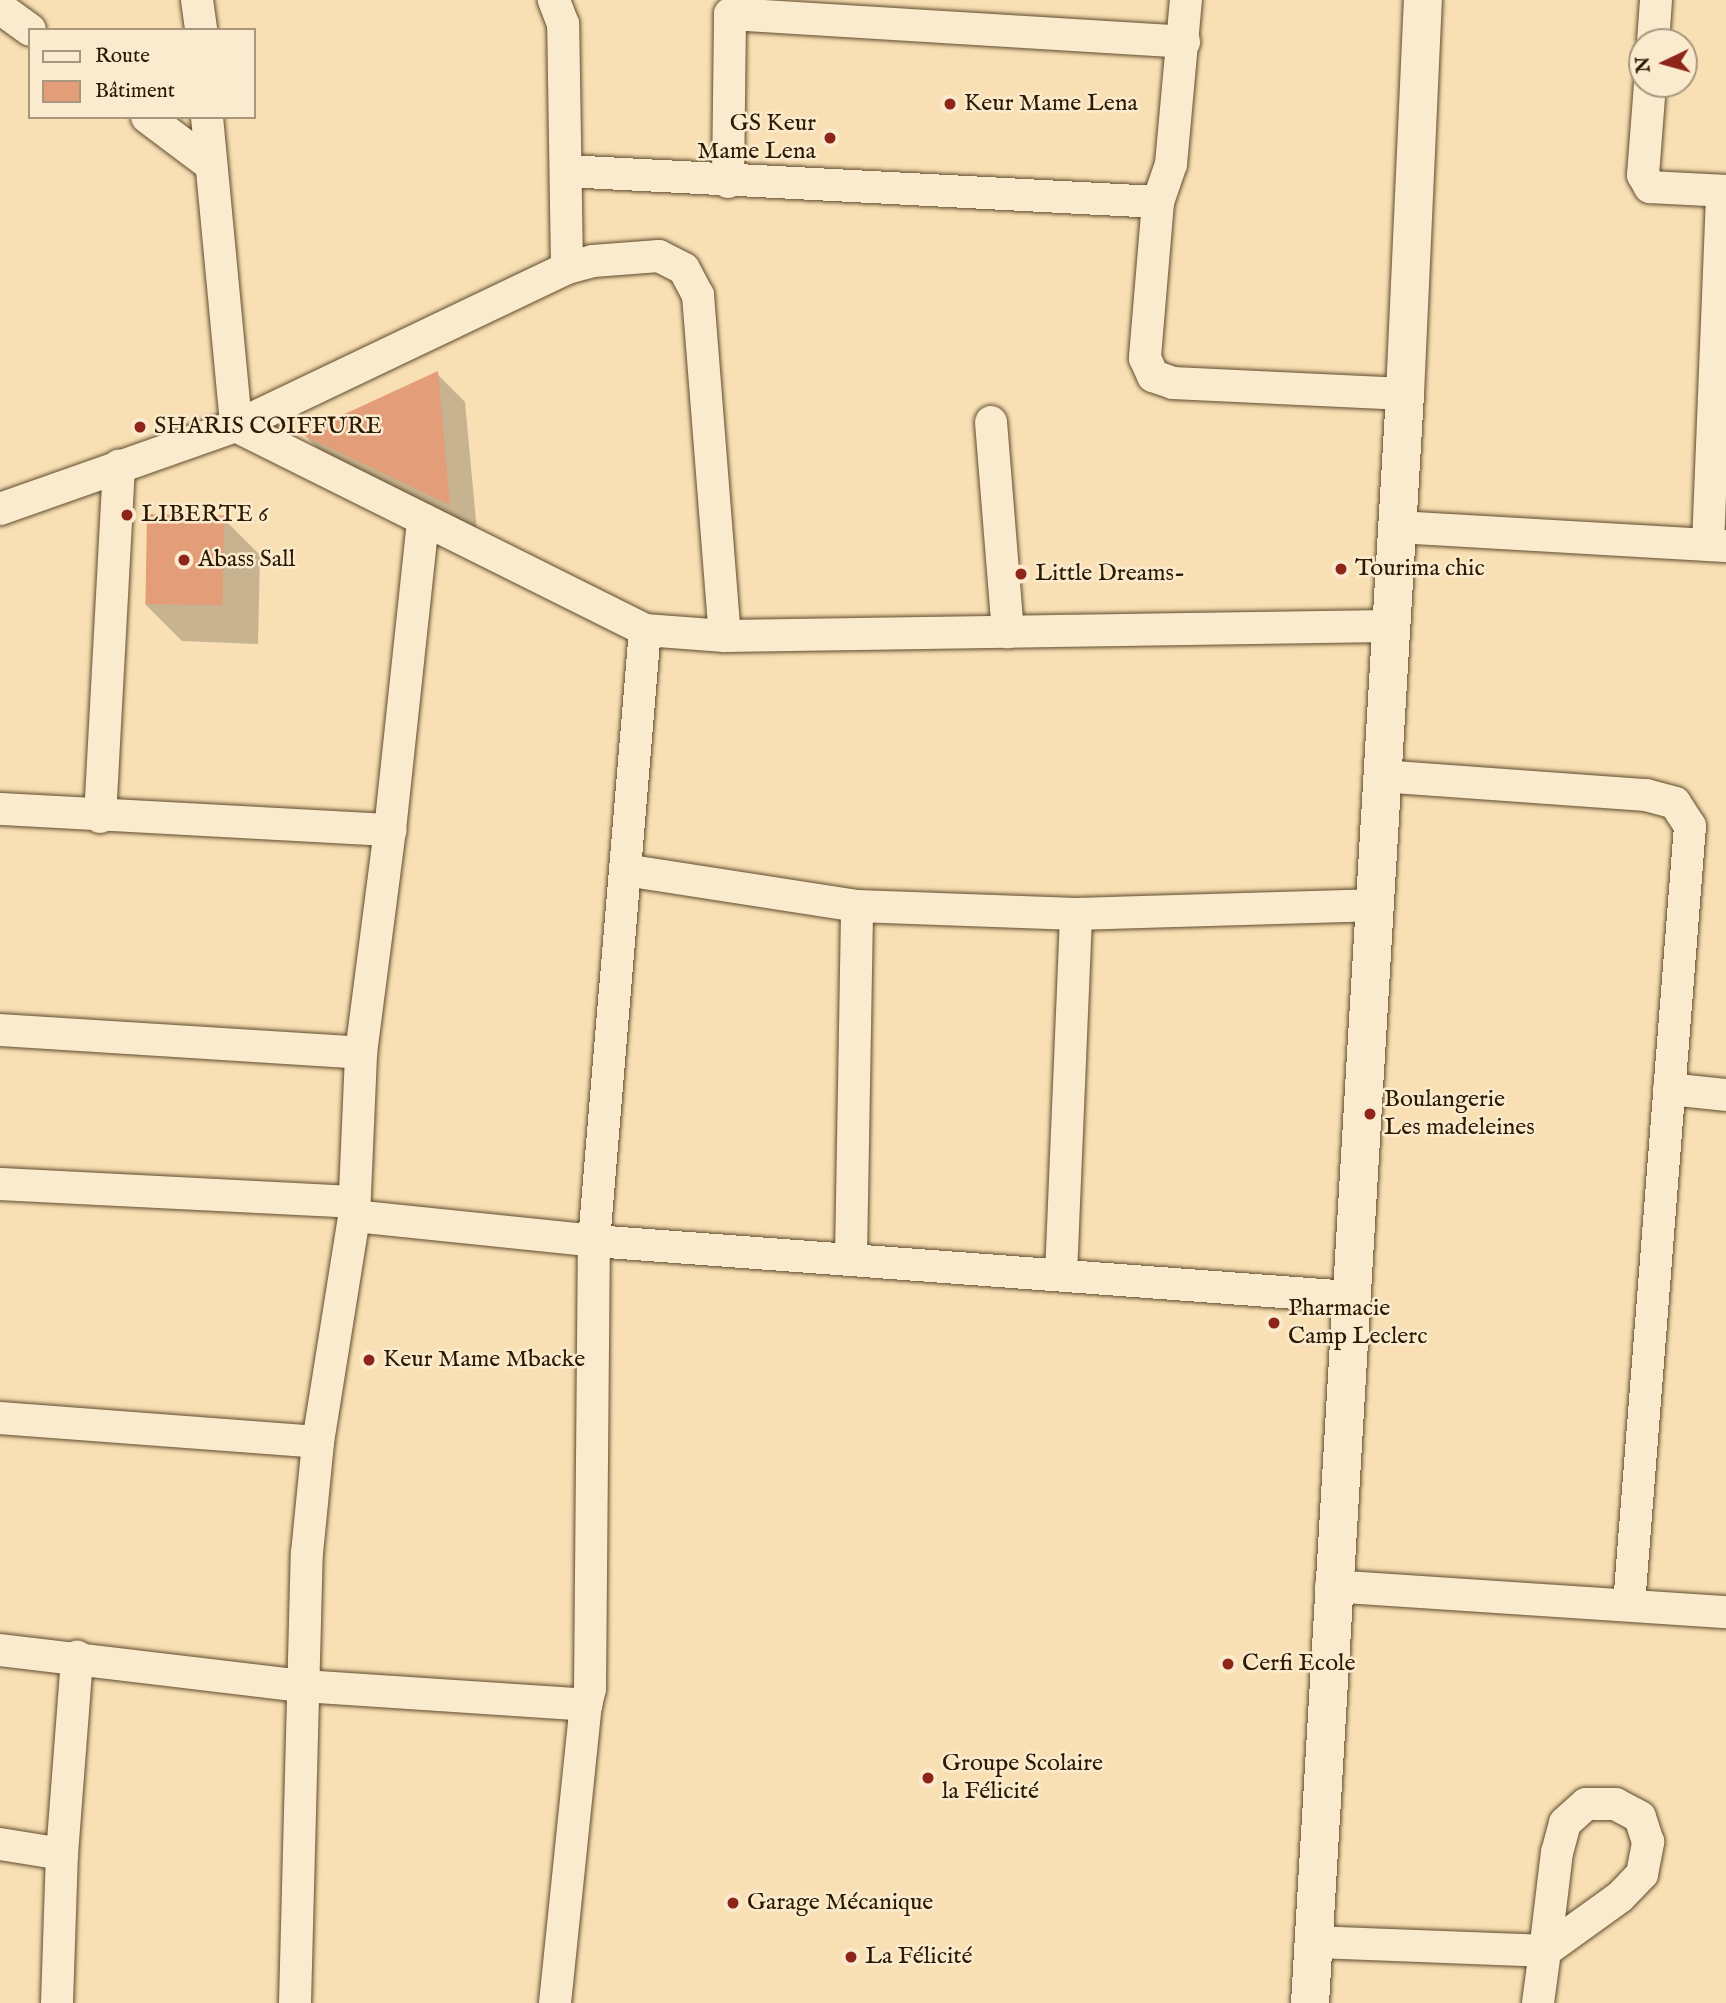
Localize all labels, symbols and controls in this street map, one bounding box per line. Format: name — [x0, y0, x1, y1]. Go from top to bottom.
legend — [28, 28, 256, 119]
north arrow — [1628, 28, 1698, 98]
text: Route — [95, 43, 150, 70]
text: N — [1631, 55, 1657, 74]
text: Bâtiment — [95, 78, 175, 105]
place label: Keur Mame Lena — [964, 90, 1138, 118]
marker: Keur Mame Lena — [942, 96, 958, 112]
place label: GS Keur Mame Lena — [697, 110, 816, 166]
marker: GS Keur Mame Lena — [822, 130, 838, 146]
place label: SHARIS COIFFURE — [154, 413, 382, 441]
marker: SHARIS COIFFURE — [132, 419, 148, 435]
place label: LIBERTE 6 — [141, 501, 268, 529]
marker: LIBERTE 6 — [119, 507, 135, 523]
place label: Abass Sall — [198, 546, 295, 574]
marker: Abass Sall — [176, 552, 192, 568]
place label: Tourima chic — [1355, 555, 1485, 583]
place label: Little Dreams- — [1035, 560, 1185, 588]
marker: Tourima chic — [1333, 561, 1349, 577]
marker: Little Dreams- — [1013, 566, 1029, 582]
place label: Boulangerie Les madeleines — [1384, 1086, 1535, 1142]
marker: Boulangerie Les madeleines — [1362, 1106, 1378, 1122]
place label: Pharmacie Camp Leclerc — [1288, 1295, 1427, 1351]
marker: Pharmacie Camp Leclerc — [1266, 1315, 1282, 1331]
place label: Keur Mame Mbacke — [383, 1346, 585, 1374]
marker: Keur Mame Mbacke — [361, 1352, 377, 1368]
place label: Cerfi Ecole — [1242, 1650, 1355, 1678]
marker: Cerfi Ecole — [1220, 1656, 1236, 1672]
place label: Groupe Scolaire la Félicité — [942, 1750, 1103, 1806]
marker: Groupe Scolaire la Félicité — [920, 1770, 936, 1786]
place label: Garage Mécanique — [747, 1889, 933, 1917]
marker: Garage Mécanique — [725, 1895, 741, 1911]
place label: La Félicité — [865, 1943, 973, 1971]
marker: La Félicité — [843, 1949, 859, 1965]

